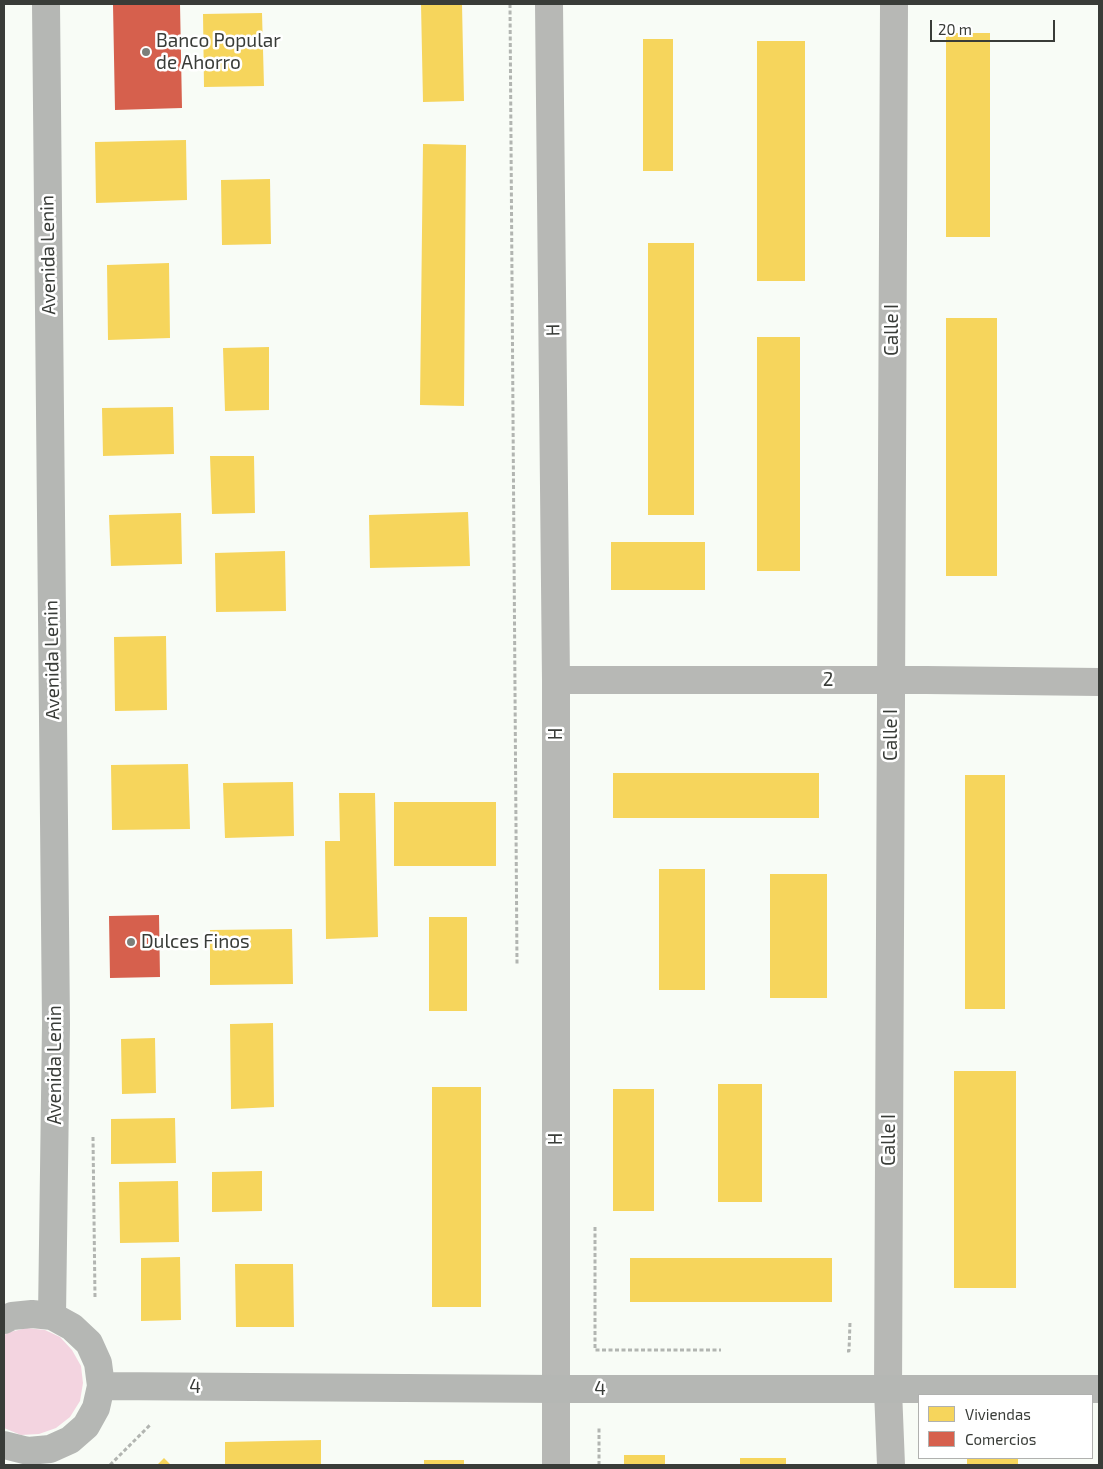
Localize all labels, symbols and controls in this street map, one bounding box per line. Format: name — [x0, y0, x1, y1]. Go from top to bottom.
scale bar — [933, 10, 1058, 42]
text: 20 m — [938, 20, 972, 38]
place label: Banco Popular de Ahorro — [156, 30, 281, 74]
marker: Banco Popular de Ahorro — [140, 46, 152, 58]
street label: Avenida Lenin — [36, 195, 60, 315]
street label: Calle I — [881, 304, 903, 356]
street label: H — [541, 323, 565, 337]
street label: Avenida Lenin — [40, 600, 64, 720]
street label: 2 — [823, 669, 833, 691]
street label: Calle I — [880, 709, 902, 761]
street label: H — [545, 728, 567, 740]
place label: Dulces Finos — [141, 931, 250, 953]
marker: Dulces Finos — [125, 936, 137, 948]
street label: Avenida Lenin — [44, 1005, 66, 1125]
street label: Calle I — [878, 1114, 900, 1166]
street label: H — [545, 1133, 567, 1145]
street label: 4 — [189, 1376, 201, 1398]
street label: 4 — [594, 1378, 606, 1400]
legend — [918, 1394, 1093, 1459]
text: Viviendas — [965, 1405, 1031, 1423]
text: Comercios — [965, 1430, 1036, 1448]

